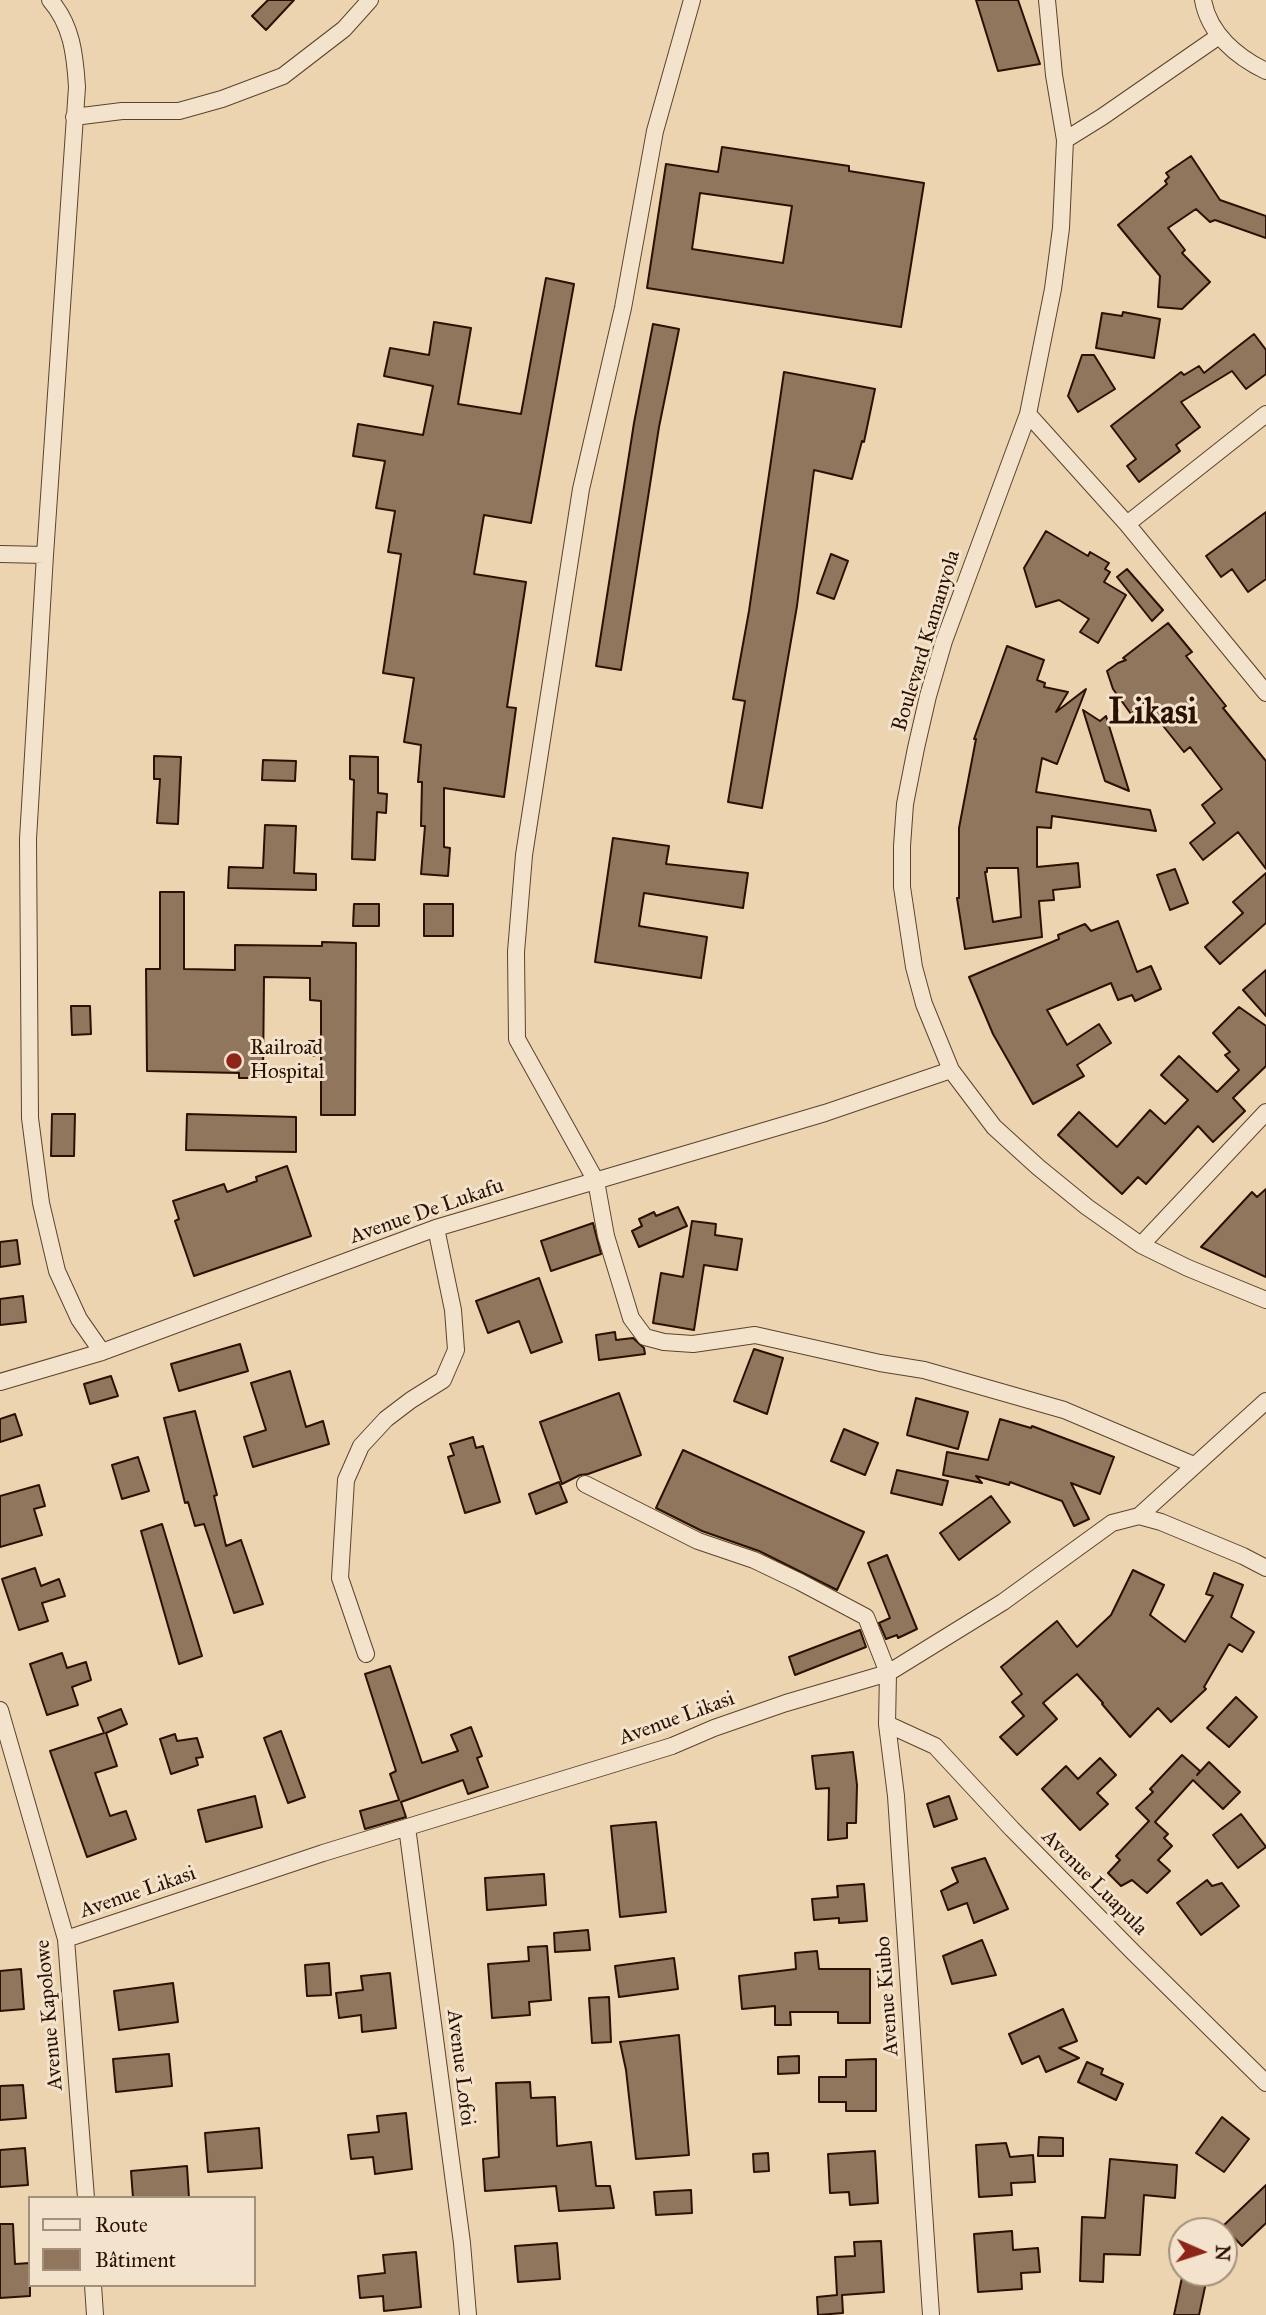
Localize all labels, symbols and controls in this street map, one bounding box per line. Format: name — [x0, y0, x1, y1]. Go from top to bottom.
street label: Boulevard Kamanyola — [887, 547, 967, 735]
district label: Likasi — [1109, 693, 1197, 735]
place label: Railroad Hospital — [250, 1036, 324, 1086]
marker: Railroad Hospital — [224, 1051, 244, 1071]
street label: Avenue De Lukafu — [347, 1174, 507, 1250]
street label: Avenue Likasi — [616, 1686, 738, 1752]
street label: Avenue Luapula — [1036, 1825, 1152, 1941]
street label: Avenue Likasi — [77, 1861, 199, 1925]
street label: Avenue Kiubo — [871, 1935, 905, 2057]
street label: Avenue Kapolowe — [31, 1939, 69, 2091]
street label: Avenue Lofoi — [440, 2008, 480, 2128]
legend — [28, 2196, 256, 2287]
text: Route — [95, 2212, 148, 2238]
north arrow — [1168, 2217, 1238, 2287]
text: N — [1211, 2244, 1234, 2262]
text: Bâtiment — [95, 2247, 176, 2273]

